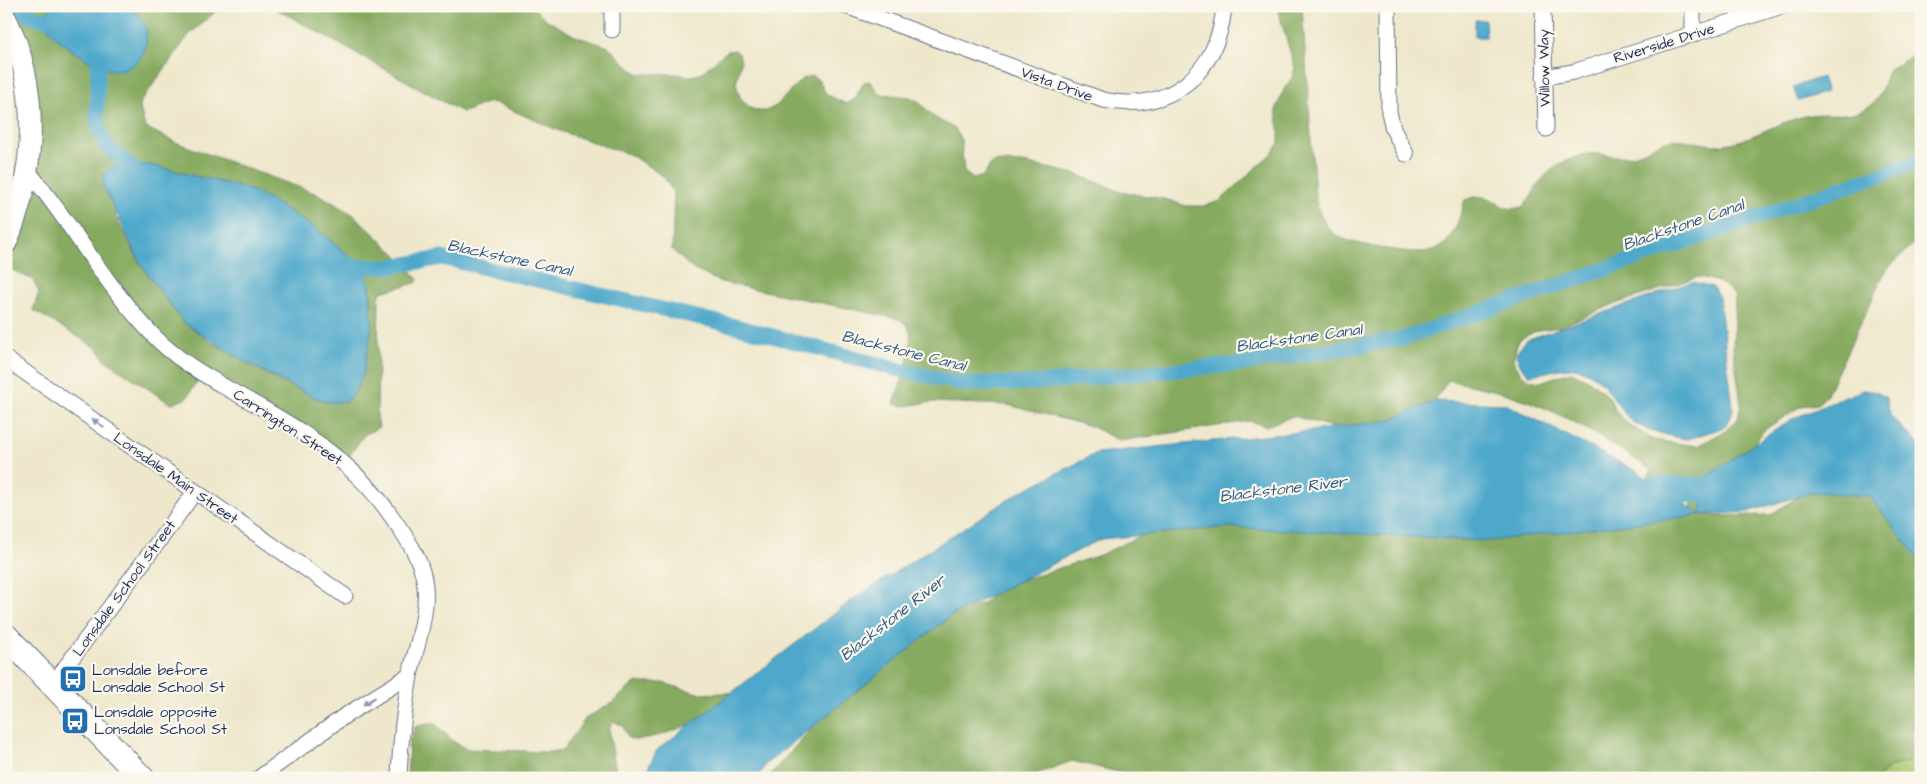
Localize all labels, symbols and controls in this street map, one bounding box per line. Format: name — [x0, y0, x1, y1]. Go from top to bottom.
street label: Riverside Drive — [1611, 18, 1717, 69]
street label: Willow Way — [1533, 29, 1557, 107]
street label: Vista Drive — [1018, 62, 1096, 107]
water label: Blackstone Canal — [1620, 193, 1749, 256]
water label: Blackstone Canal — [446, 234, 576, 282]
water label: Blackstone Canal — [1235, 318, 1366, 358]
water label: Blackstone Canal — [840, 325, 970, 378]
street label: Carrington Street — [228, 384, 347, 472]
one-way arrow — [91, 418, 104, 428]
street label: Lonsdale Main Street — [109, 427, 242, 529]
water label: Blackstone River — [1218, 470, 1350, 508]
street label: Lonsdale School Street — [68, 516, 181, 661]
water label: Blackstone River — [835, 568, 952, 666]
place label: Lonsdale before Lonsdale School St — [92, 660, 225, 698]
bus stop icon: Lonsdale before Lonsdale School St — [58, 664, 88, 694]
one-way arrow — [362, 696, 375, 705]
place label: Lonsdale opposite Lonsdale School St — [94, 702, 227, 740]
bus stop icon: Lonsdale opposite Lonsdale School St — [60, 706, 90, 736]

